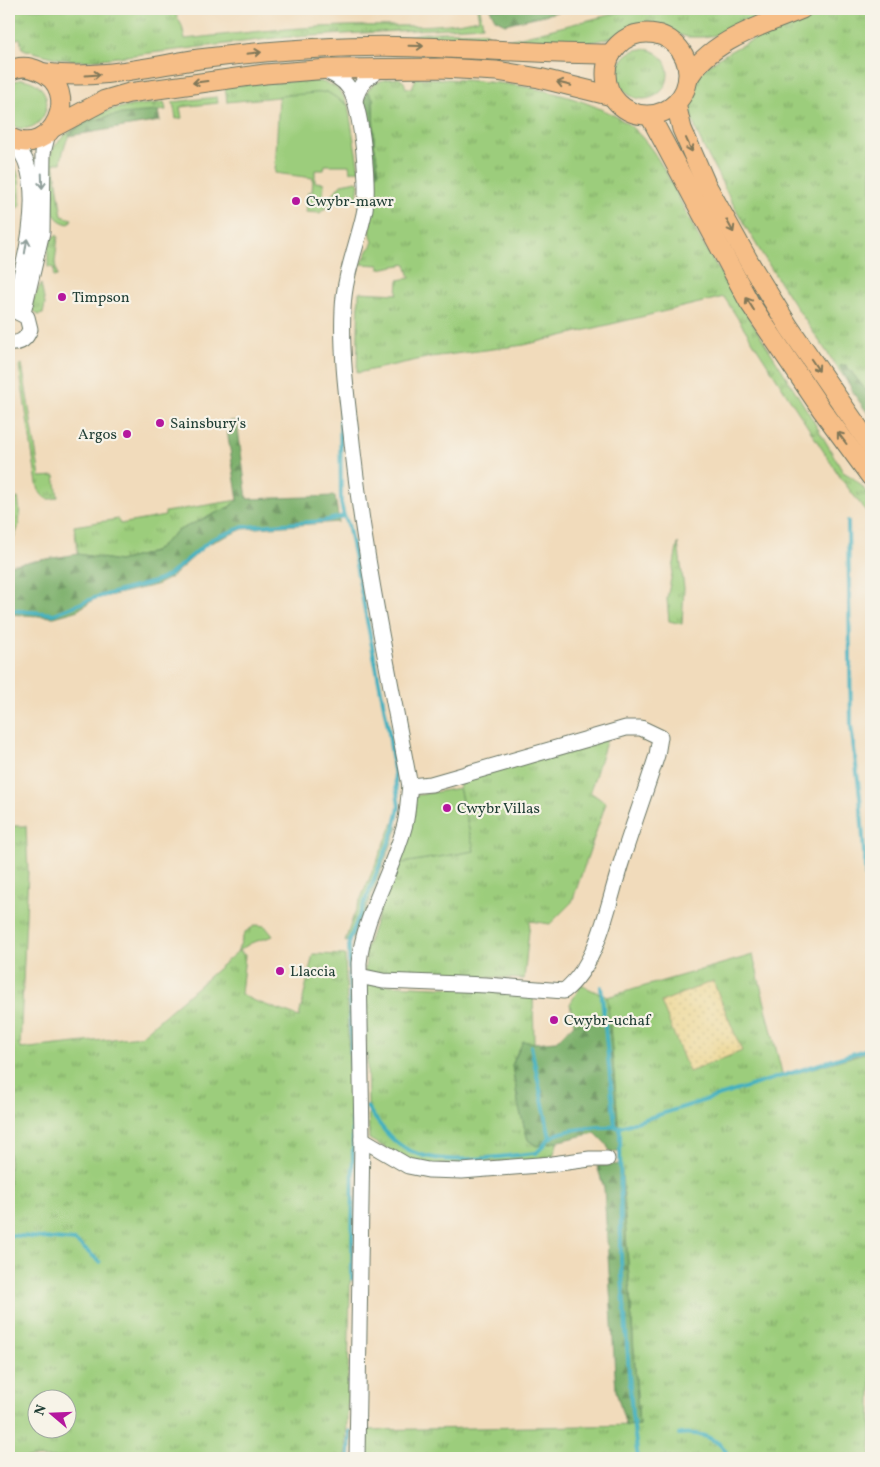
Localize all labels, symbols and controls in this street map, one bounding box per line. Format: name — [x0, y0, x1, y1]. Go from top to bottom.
one-way arrow — [408, 41, 424, 51]
one-way arrow — [246, 48, 262, 58]
one-way arrow — [85, 71, 101, 80]
one-way arrow — [193, 77, 209, 87]
one-way arrow — [557, 79, 573, 88]
one-way arrow — [684, 137, 694, 152]
one-way arrow — [37, 172, 47, 189]
place label: Cwybr-mawr — [306, 192, 394, 213]
marker: Cwybr-mawr — [290, 195, 302, 207]
one-way arrow — [725, 219, 735, 234]
one-way arrow — [22, 239, 32, 255]
place label: Timpson — [72, 288, 130, 309]
marker: Timpson — [56, 291, 68, 303]
one-way arrow — [745, 297, 755, 311]
one-way arrow — [810, 358, 820, 372]
place label: Sainsbury's — [170, 414, 246, 435]
marker: Sainsbury's — [154, 417, 166, 429]
place label: Argos — [78, 425, 117, 446]
marker: Argos — [121, 428, 133, 440]
one-way arrow — [837, 431, 847, 445]
place label: Cwybr Villas — [457, 799, 540, 820]
marker: Cwybr Villas — [441, 802, 453, 814]
place label: Llaccia — [290, 962, 336, 983]
marker: Llaccia — [274, 965, 286, 977]
place label: Cwybr-uchaf — [564, 1011, 652, 1032]
marker: Cwybr-uchaf — [548, 1014, 560, 1026]
north arrow — [28, 1390, 78, 1440]
text: N — [30, 1402, 52, 1418]

